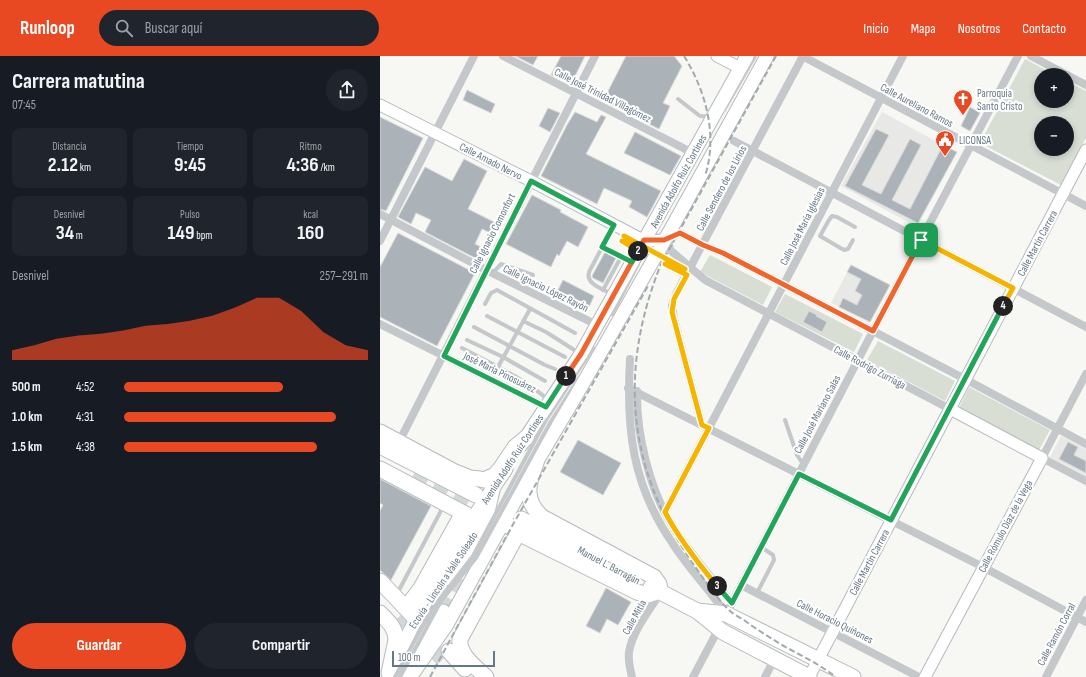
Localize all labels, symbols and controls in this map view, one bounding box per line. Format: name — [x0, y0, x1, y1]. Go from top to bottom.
search box — [99, 10, 379, 46]
text: Runloop — [20, 17, 75, 40]
icon: search — [113, 17, 135, 39]
text: Buscar aquí — [145, 19, 202, 38]
text: Inicio — [863, 20, 889, 37]
text: Mapa — [911, 20, 936, 37]
text: Nosotros — [958, 20, 1000, 37]
text: Contacto — [1022, 20, 1066, 37]
street label: Calle José Trinidad Villagómez — [552, 65, 653, 126]
text: Carrera matutina — [12, 68, 145, 95]
map controls — [1034, 68, 1074, 156]
button: + — [1034, 68, 1074, 108]
button: share — [326, 69, 368, 111]
street label: Calle Aureliano Ramos — [878, 81, 955, 130]
place label: Parroquia Santo Cristo — [977, 87, 1023, 113]
church icon: Parroquia Santo Cristo — [952, 88, 974, 116]
text: 07:45 — [12, 97, 36, 113]
button: − — [1034, 116, 1074, 156]
public building icon: LICONSA — [934, 129, 956, 157]
street label: Avenida Adolfo Ruíz Cortines — [647, 132, 709, 231]
place label: LICONSA — [959, 134, 991, 147]
text: Distancia — [52, 140, 87, 153]
text: Tiempo — [176, 140, 204, 153]
text: Ritmo — [300, 140, 322, 153]
street label: Calle Amado Nervo — [457, 140, 525, 183]
street label: Calle Sendero de los Lirios — [693, 143, 749, 233]
text: 2.12 — [48, 153, 78, 177]
text: 9:45 — [174, 153, 206, 177]
text: 4:36 — [287, 153, 319, 177]
text: km — [78, 161, 91, 174]
text: /km — [319, 161, 335, 174]
street label: Calle José María Iglesias — [777, 185, 828, 267]
street label: Calle Ignacio Comonfort — [467, 190, 519, 275]
text: Desnivel — [54, 208, 85, 221]
text: Pulso — [180, 208, 200, 221]
text: kcal — [303, 208, 318, 221]
street label: Calle Martín Carrera — [1015, 208, 1060, 278]
text: 34 — [56, 221, 74, 245]
text: 149 — [168, 221, 194, 245]
text: 160 — [297, 221, 324, 245]
pin — [904, 223, 938, 257]
text: m — [74, 229, 83, 242]
text: bpm — [194, 229, 212, 242]
icon: arrive — [910, 229, 932, 251]
pin: 2 — [628, 241, 648, 261]
text: 2 — [636, 244, 640, 257]
street label: Calle Ignacio López Rayón — [501, 262, 591, 315]
text: Desnivel — [12, 268, 49, 284]
text: 257–291 m — [320, 268, 368, 284]
pin: 4 — [993, 296, 1013, 316]
text: 4 — [1000, 299, 1006, 312]
street label: Calle Rodrigo Zurriaga — [832, 343, 908, 392]
street label: José María Pinosuárez — [461, 349, 538, 396]
pin: 1 — [556, 366, 576, 386]
text: 1 — [564, 369, 568, 382]
street label: Calle José Mariano Salas — [791, 373, 844, 456]
text: 500 m — [12, 379, 41, 395]
text: 4:52 — [76, 379, 94, 395]
text: 1.0 km — [12, 409, 42, 425]
text: 4:31 — [76, 409, 94, 425]
street label: Avenida Adolfo Ruíz Cortines — [478, 412, 546, 507]
text: 1.5 km — [12, 439, 42, 455]
text: 4:38 — [76, 439, 95, 455]
street label: Calle Rómulo Díaz de la Vega — [976, 478, 1035, 575]
street label: Calle Martín Carrera — [847, 527, 892, 597]
street label: Ecovía - Lincoln a Valle Soleado — [406, 529, 481, 631]
street label: Manuel L. Barragán — [575, 544, 642, 587]
pin: 3 — [707, 576, 727, 596]
text: 3 — [715, 579, 719, 592]
street label: Calle Horacio Quiñones — [794, 597, 875, 646]
street label: Calle Mitla — [620, 598, 649, 637]
street label: Calle Ramón Corral — [1034, 601, 1078, 668]
button: Guardar — [12, 623, 186, 669]
button: Compartir — [194, 623, 368, 669]
scale bar — [392, 649, 495, 668]
text: 100 m — [398, 651, 420, 664]

